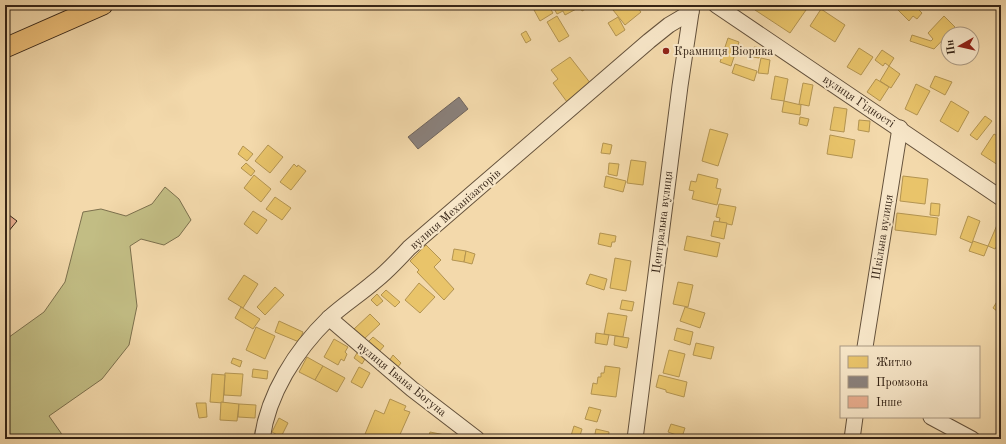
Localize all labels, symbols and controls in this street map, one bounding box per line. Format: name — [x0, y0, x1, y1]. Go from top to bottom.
north arrow — [940, 26, 980, 66]
text: Пн — [945, 39, 958, 55]
place label: Крамниця Віорика — [674, 45, 773, 58]
marker: Крамниця Віорика — [661, 46, 671, 56]
street label: вулиця Гідності — [820, 73, 897, 130]
street label: вулиця Механізаторів — [407, 166, 503, 252]
street label: Центральна вулиця — [651, 170, 675, 274]
street label: Шкільна вулиця — [869, 194, 896, 281]
street label: вулиця Івана Богуна — [354, 340, 448, 419]
legend — [840, 346, 980, 418]
text: Житло — [876, 357, 912, 369]
text: Промзона — [876, 377, 928, 389]
text: Інше — [876, 397, 902, 409]

